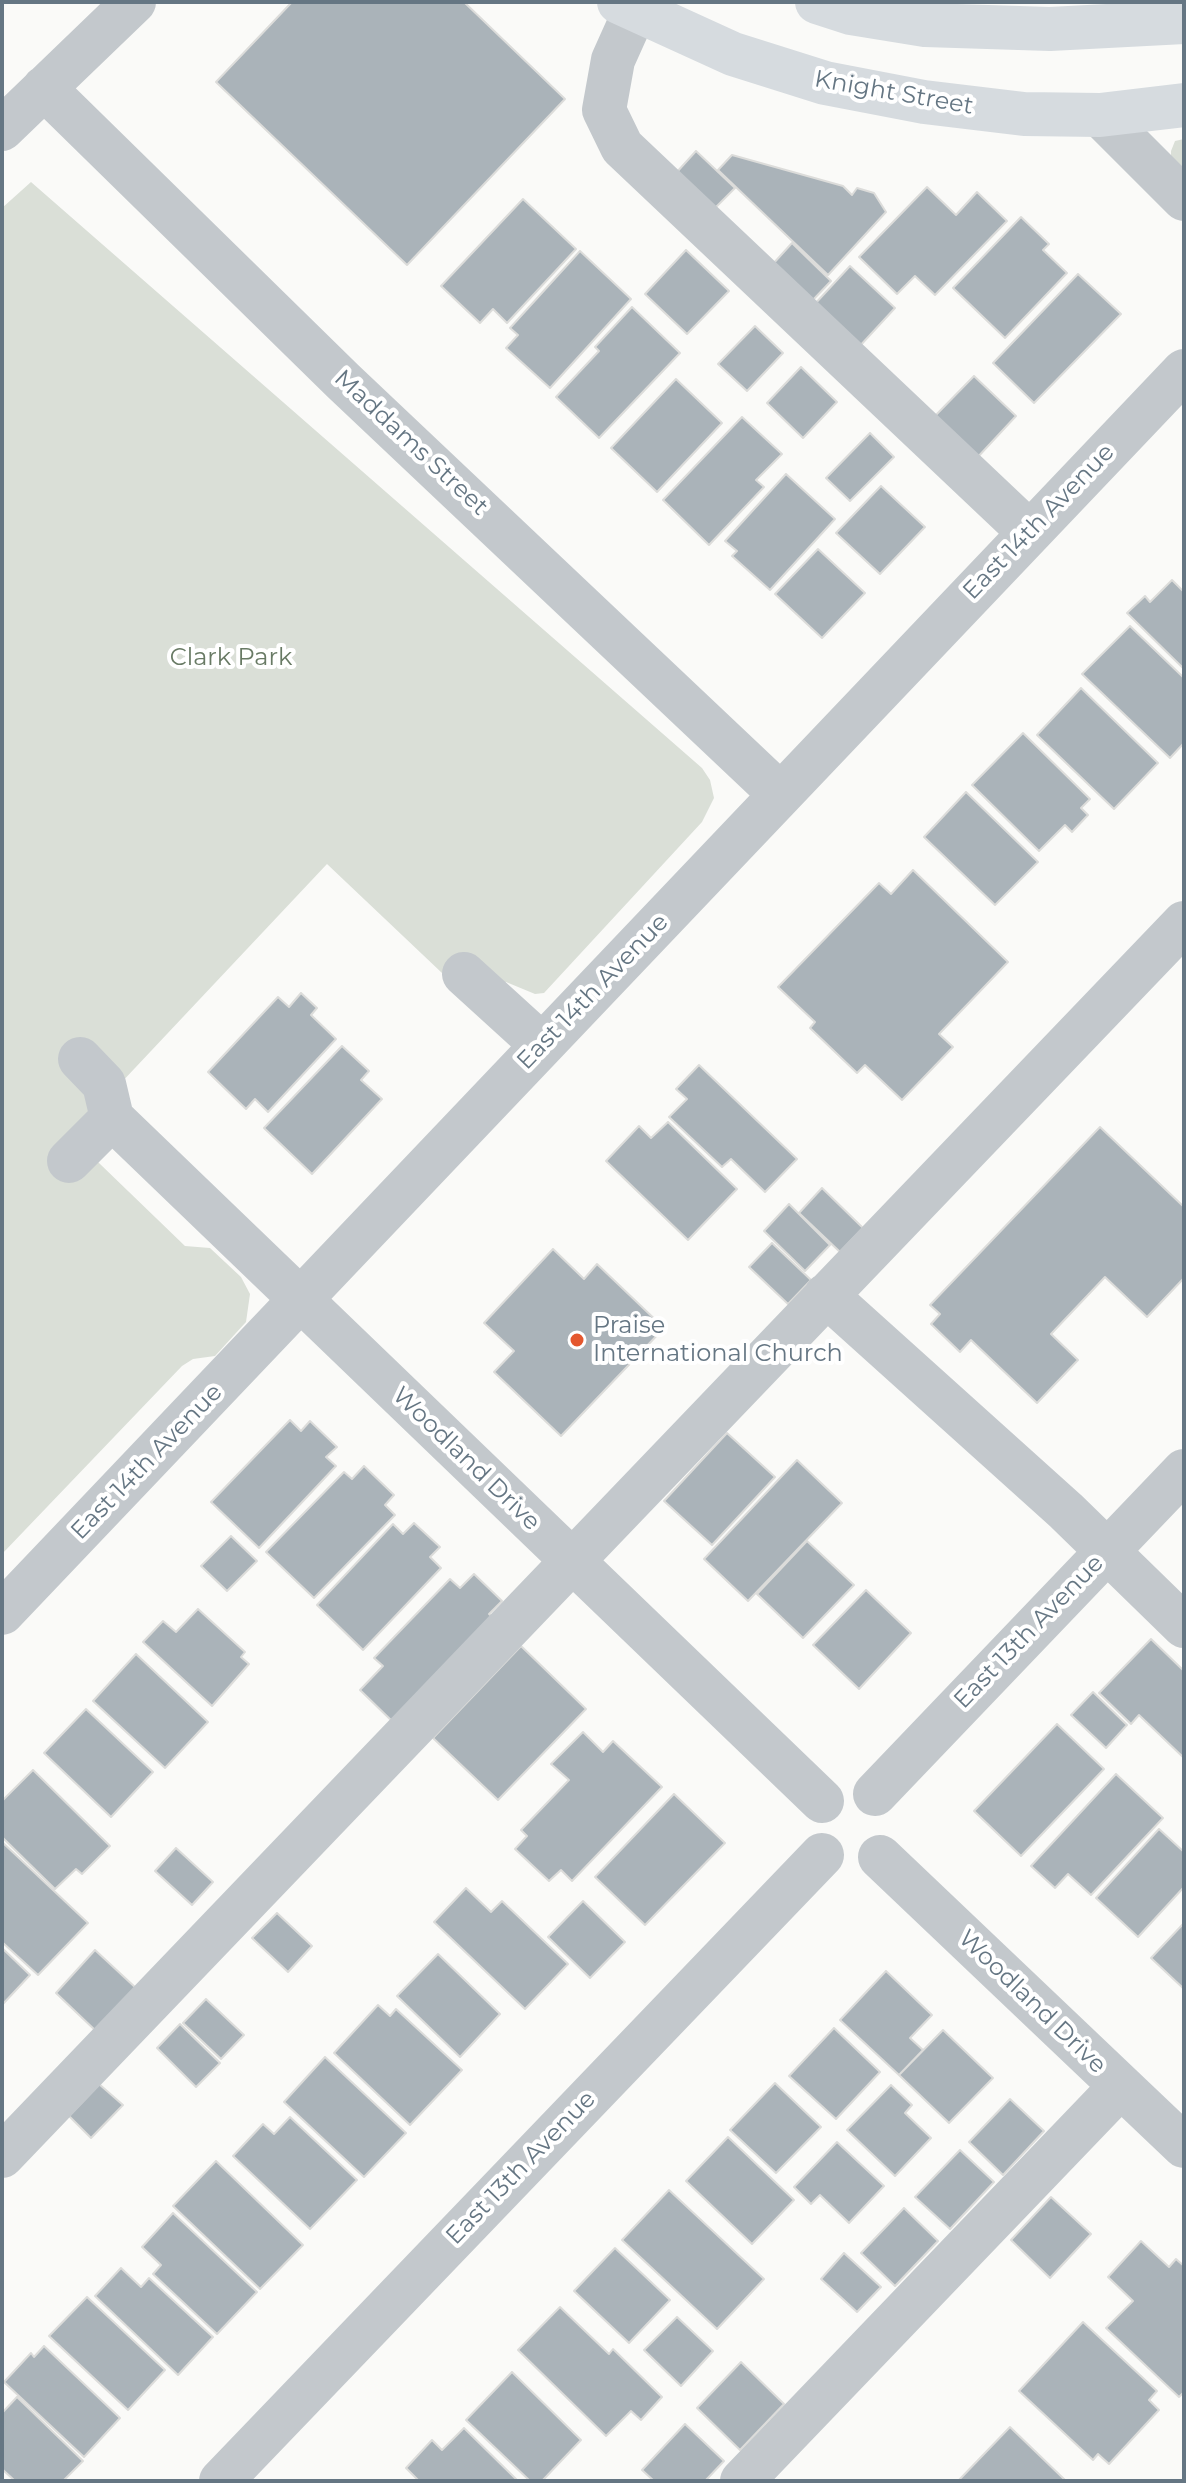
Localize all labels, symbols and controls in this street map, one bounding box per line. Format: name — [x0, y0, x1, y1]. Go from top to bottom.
street label: Knight Street — [812, 65, 976, 121]
street label: Maddams Street — [328, 364, 494, 522]
street label: East 14th Avenue — [957, 438, 1121, 606]
park label: Clark Park — [170, 644, 292, 672]
street label: East 14th Avenue — [511, 908, 675, 1076]
place label: Praise International Church — [593, 1312, 843, 1368]
marker: Praise International Church — [568, 1331, 586, 1349]
street label: East 14th Avenue — [65, 1378, 229, 1546]
street label: Woodland Drive — [386, 1381, 546, 1537]
street label: East 13th Avenue — [948, 1549, 1110, 1715]
street label: Woodland Drive — [952, 1924, 1112, 2080]
street label: East 13th Avenue — [440, 2085, 602, 2251]

